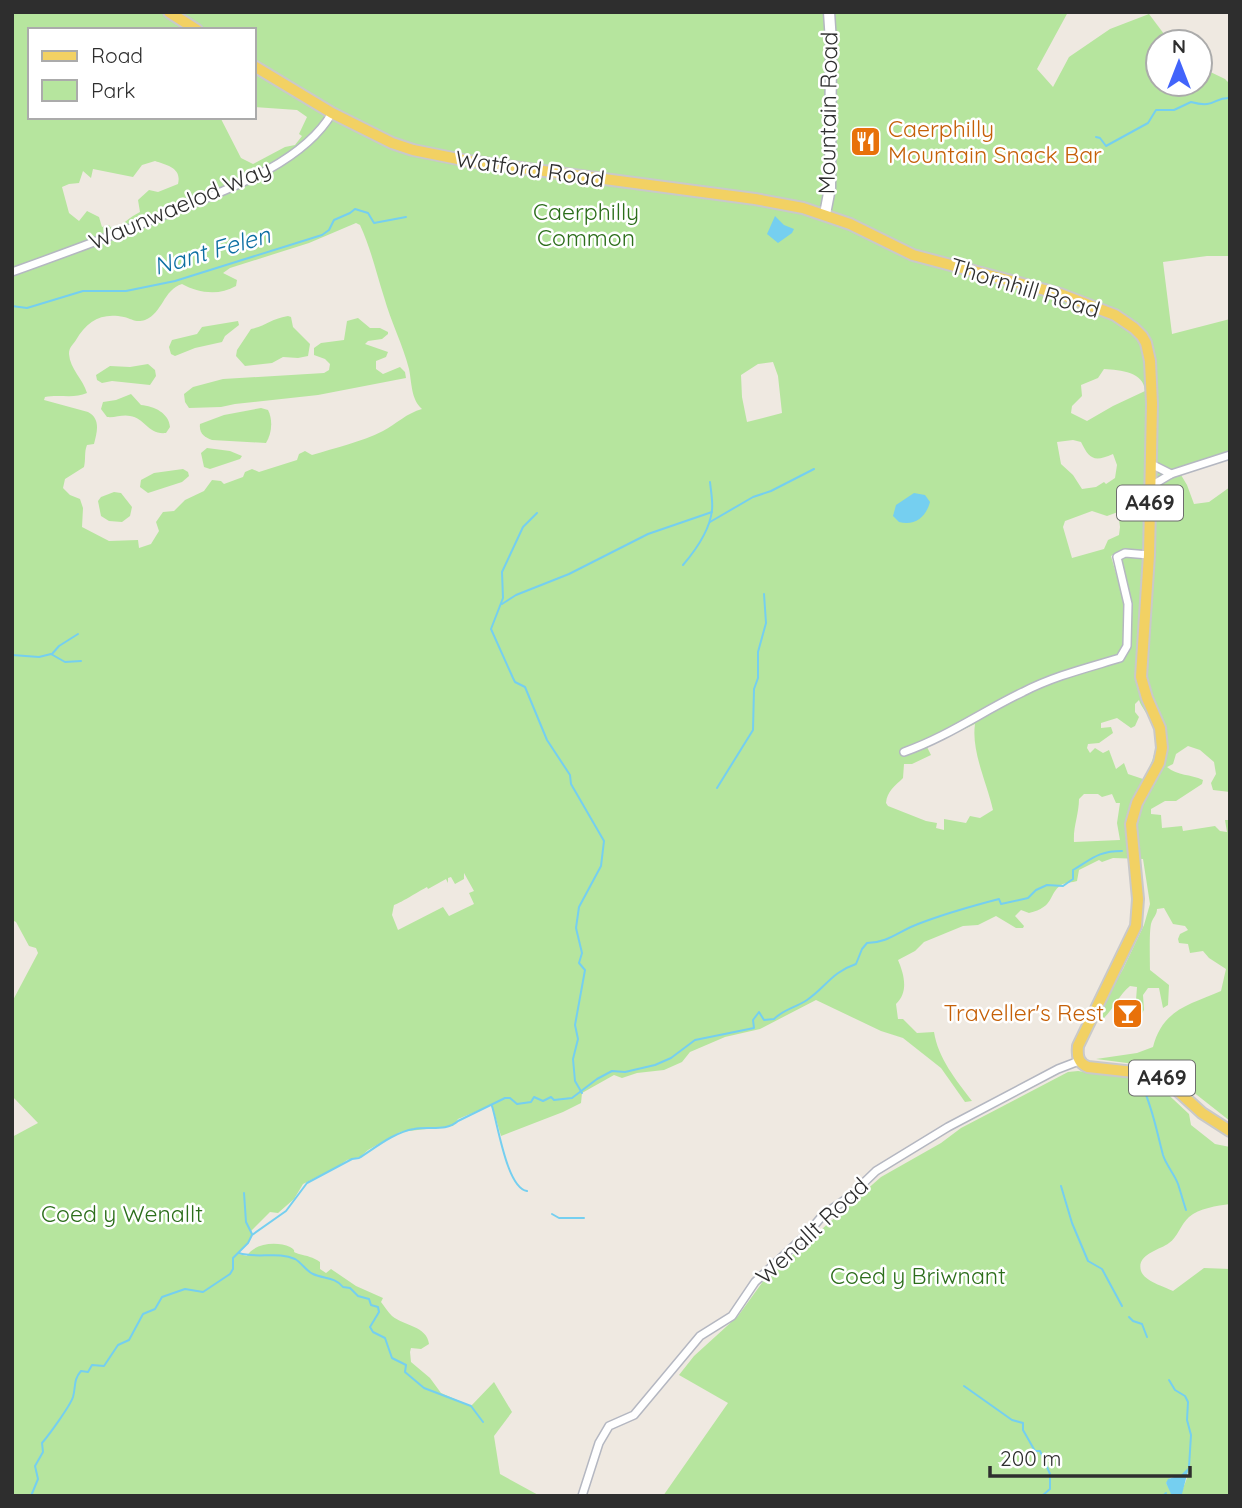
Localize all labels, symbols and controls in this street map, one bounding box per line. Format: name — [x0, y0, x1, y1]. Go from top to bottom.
legend — [28, 28, 256, 119]
north arrow — [1144, 28, 1214, 98]
street label: Mountain Road — [812, 31, 843, 195]
text: N — [1172, 34, 1186, 58]
text: Road — [91, 42, 143, 68]
text: Park — [91, 77, 135, 103]
place label: Caerphilly Mountain Snack Bar — [888, 114, 1102, 169]
restaurant icon: Caerphilly Mountain Snack Bar — [848, 125, 882, 159]
street label: Watford Road — [454, 144, 606, 193]
street label: Waunwaelod Way — [85, 153, 275, 256]
park label: Caerphilly Common — [533, 197, 639, 252]
water label: Nant Felen — [150, 219, 275, 281]
street label: Thornhill Road — [947, 251, 1103, 324]
road number: A469 — [1117, 486, 1183, 520]
bar icon: Traveller's Rest — [1110, 996, 1144, 1030]
place label: Traveller's Rest — [944, 998, 1104, 1027]
road number: A469 — [1129, 1060, 1195, 1096]
street label: Wenallt Road — [749, 1171, 874, 1290]
park label: Coed y Wenallt — [41, 1199, 203, 1228]
park label: Coed y Briwnant — [830, 1261, 1006, 1290]
scale bar — [990, 1434, 1190, 1478]
text: 200 m — [1000, 1445, 1062, 1471]

